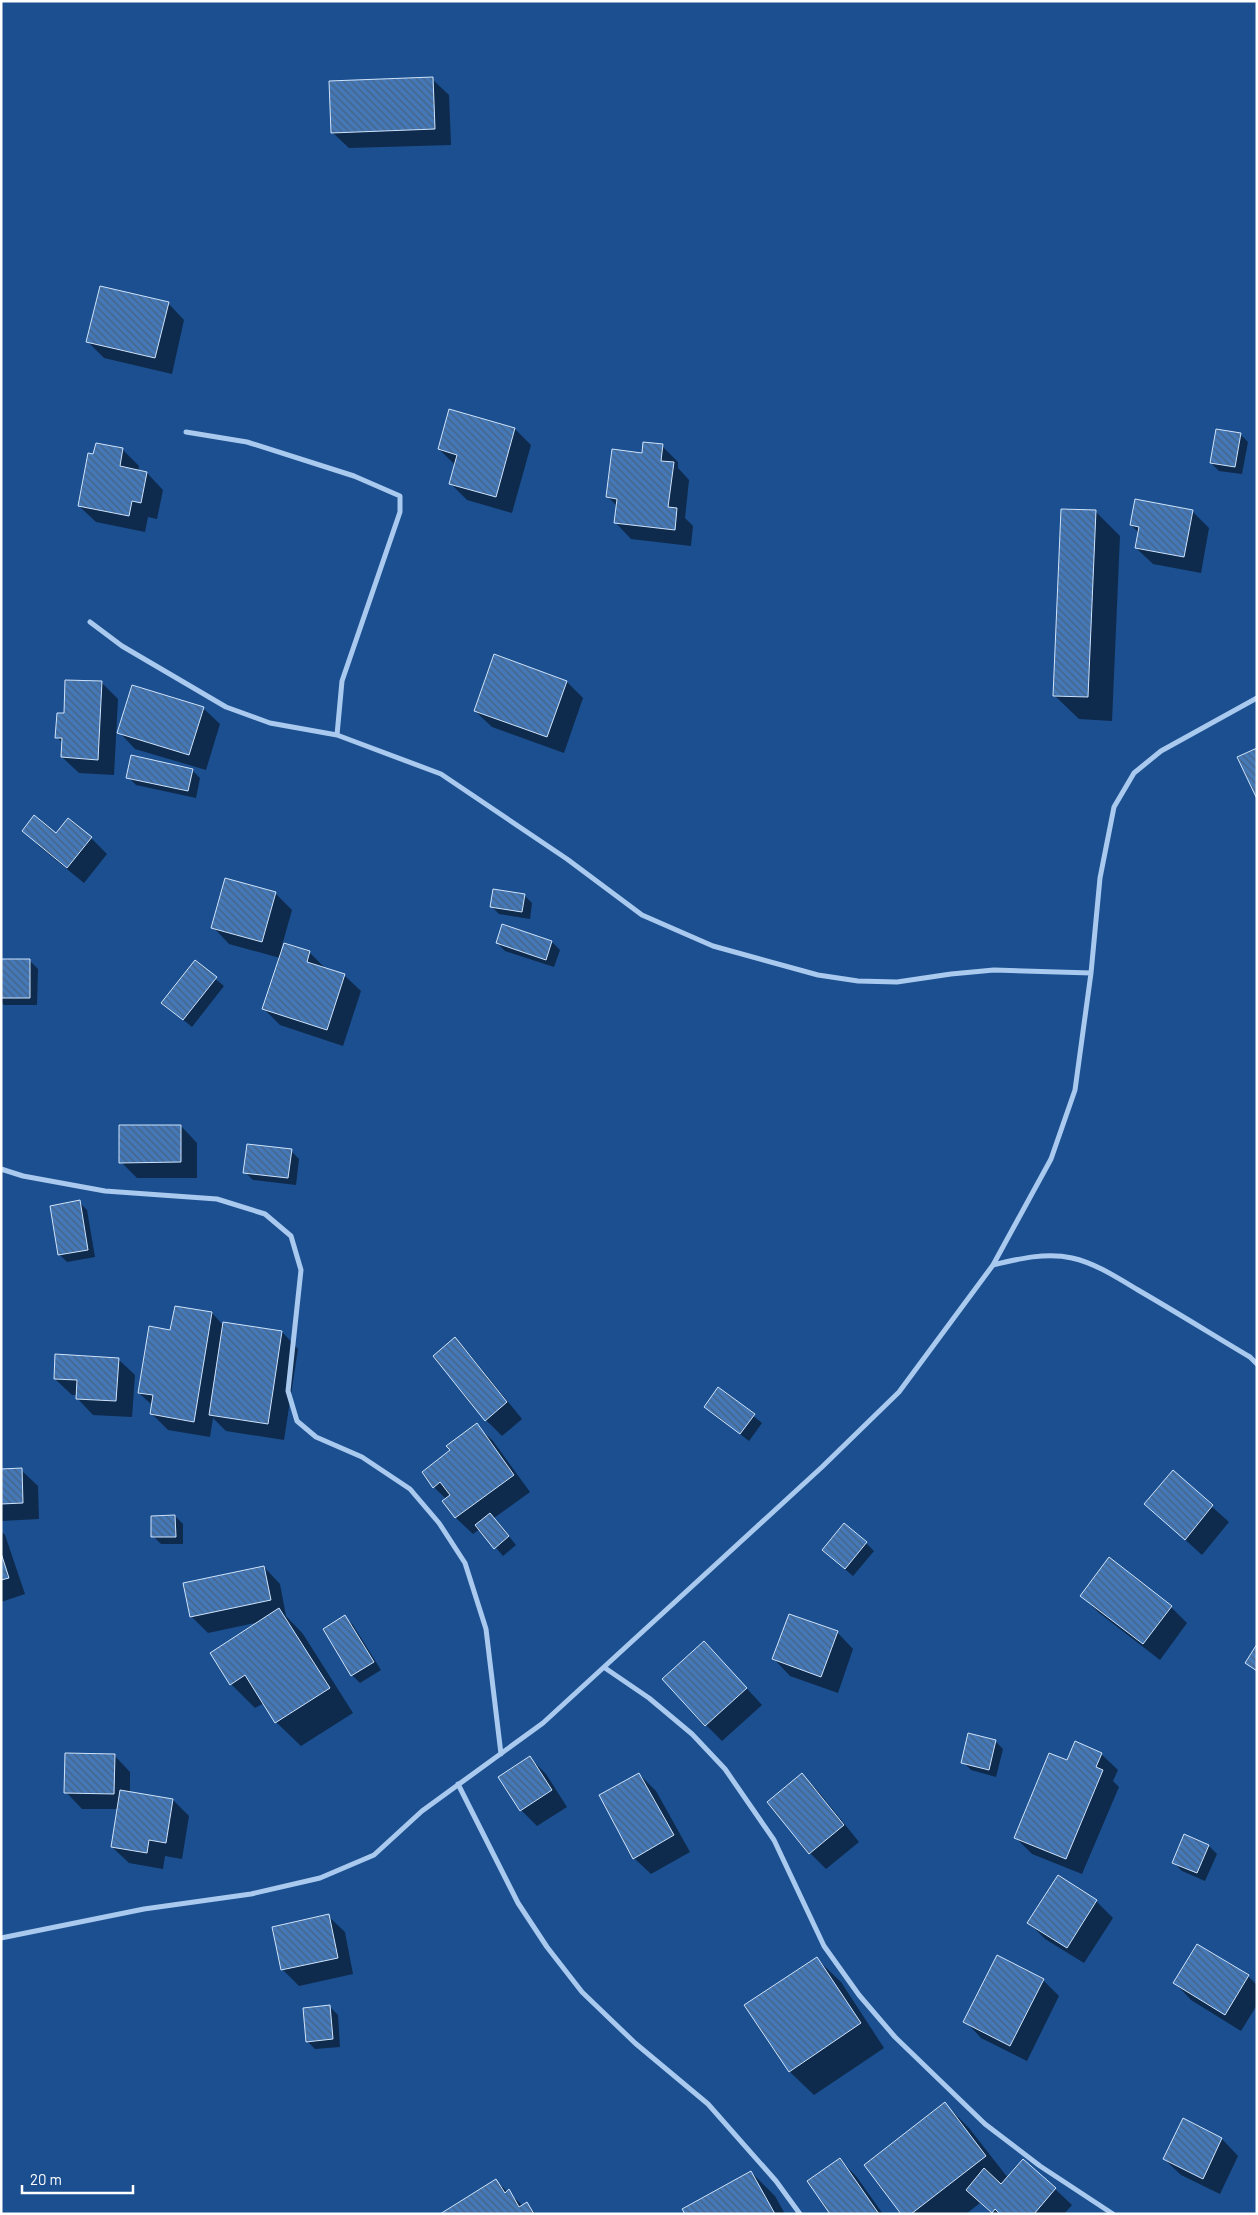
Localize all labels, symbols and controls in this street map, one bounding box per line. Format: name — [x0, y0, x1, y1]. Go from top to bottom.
scale bar — [22, 2162, 134, 2194]
text: 20 m — [30, 2170, 62, 2188]

